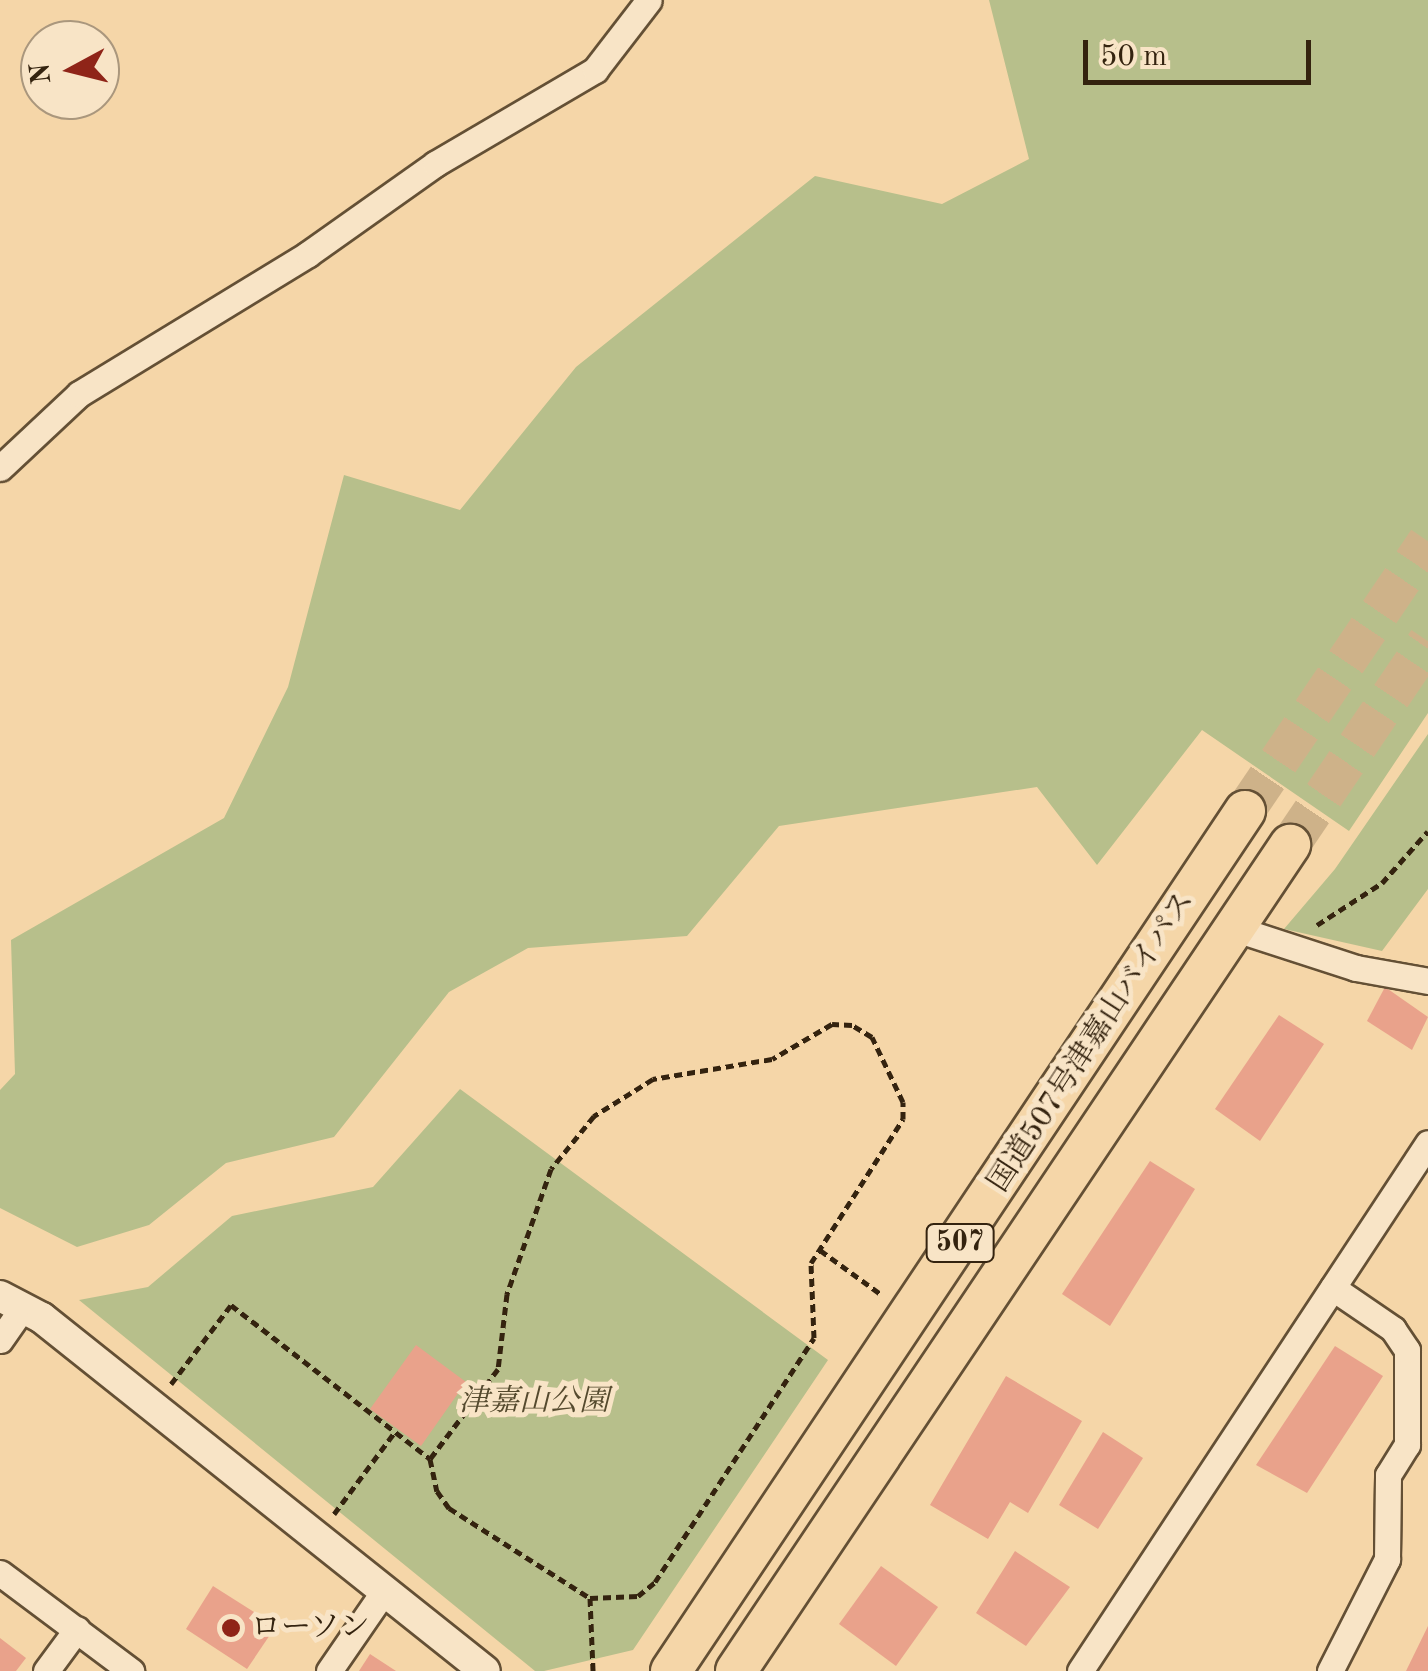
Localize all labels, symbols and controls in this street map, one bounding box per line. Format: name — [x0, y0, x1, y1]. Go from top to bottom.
north arrow — [20, 20, 120, 120]
scale bar — [1088, 20, 1316, 82]
text: 50 m — [1100, 42, 1167, 72]
text: N — [27, 61, 57, 86]
street label: 国道507号津嘉山バイパス — [981, 885, 1203, 1199]
road number: 507 — [925, 1220, 995, 1266]
park label: 津嘉山公園 — [459, 1384, 609, 1420]
place label: ローソン — [251, 1610, 371, 1646]
marker: ローソン — [220, 1617, 242, 1639]

